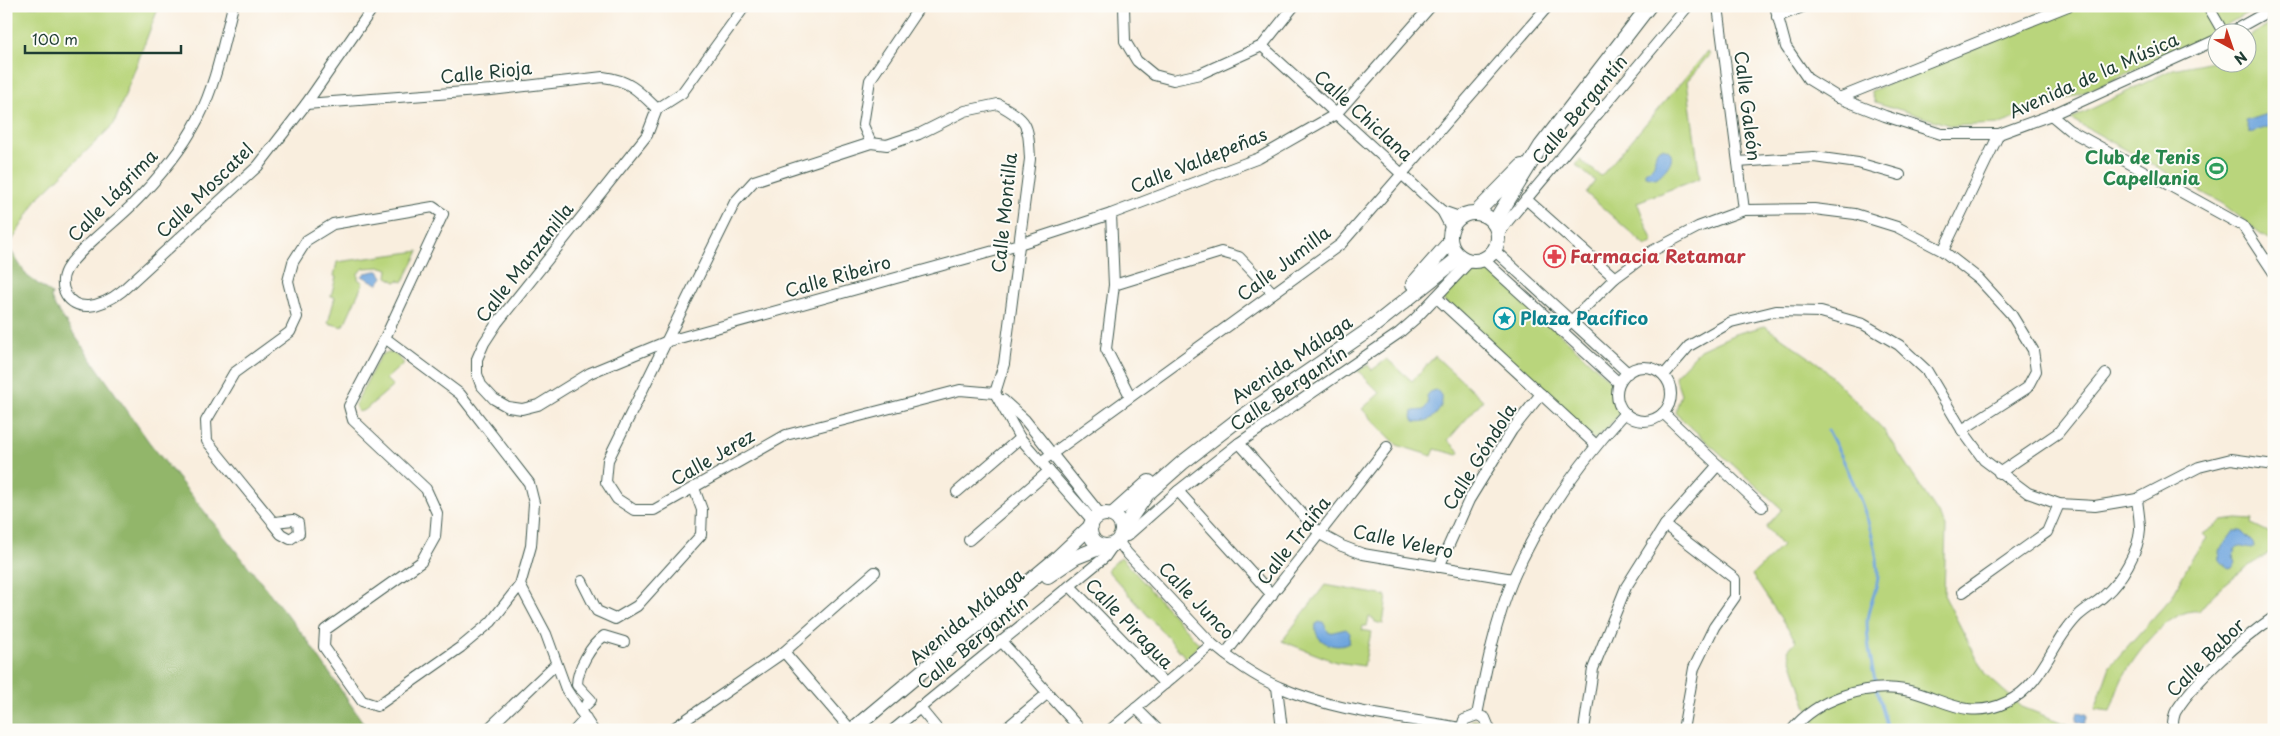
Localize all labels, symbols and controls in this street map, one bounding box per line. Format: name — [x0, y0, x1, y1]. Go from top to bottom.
scale bar — [25, 22, 181, 54]
north arrow — [2208, 22, 2258, 72]
street label: Avenida de la Música — [2004, 25, 2183, 124]
text: 100 m — [32, 27, 78, 50]
text: N — [2230, 47, 2252, 70]
street label: Calle Bergantín — [1525, 48, 1633, 170]
street label: Calle Galeón — [1728, 49, 1769, 162]
street label: Calle Rioja — [439, 53, 534, 90]
street label: Calle Chiclana — [1308, 63, 1420, 167]
street label: Calle Valdepeñas — [1126, 120, 1271, 199]
street label: Calle Moscatel — [149, 136, 259, 244]
street label: Calle Lágrima — [61, 142, 164, 247]
place label: Club de Tenis Capellania — [2085, 143, 2201, 191]
street label: Calle Montilla — [984, 151, 1023, 274]
sports icon: Club de Tenis Capellania — [2204, 156, 2228, 180]
street label: Calle Manzanilla — [468, 196, 580, 328]
street label: Calle Jumilla — [1231, 218, 1336, 307]
place label: Farmacia Retamar — [1570, 242, 1747, 269]
pharmacy icon: Farmacia Retamar — [1542, 245, 1566, 269]
street label: Calle Ribeiro — [781, 248, 894, 304]
place label: Plaza Pacífico — [1520, 304, 1648, 331]
place icon: Plaza Pacífico — [1492, 307, 1516, 331]
street label: Avenida Málaga — [1225, 308, 1358, 409]
street label: Calle Bergantín — [1224, 338, 1352, 437]
street label: Calle Góndola — [1435, 397, 1523, 515]
street label: Calle Jerez — [665, 422, 760, 492]
street label: Calle Traiña — [1249, 489, 1337, 590]
street label: Calle Velero — [1351, 517, 1456, 564]
street label: Calle Junco — [1153, 555, 1241, 645]
street label: Avenida Málaga — [903, 561, 1030, 671]
street label: Calle Piragua — [1080, 571, 1181, 675]
street label: Calle Bergantín — [911, 588, 1034, 695]
street label: Calle Babor — [2159, 611, 2251, 702]

